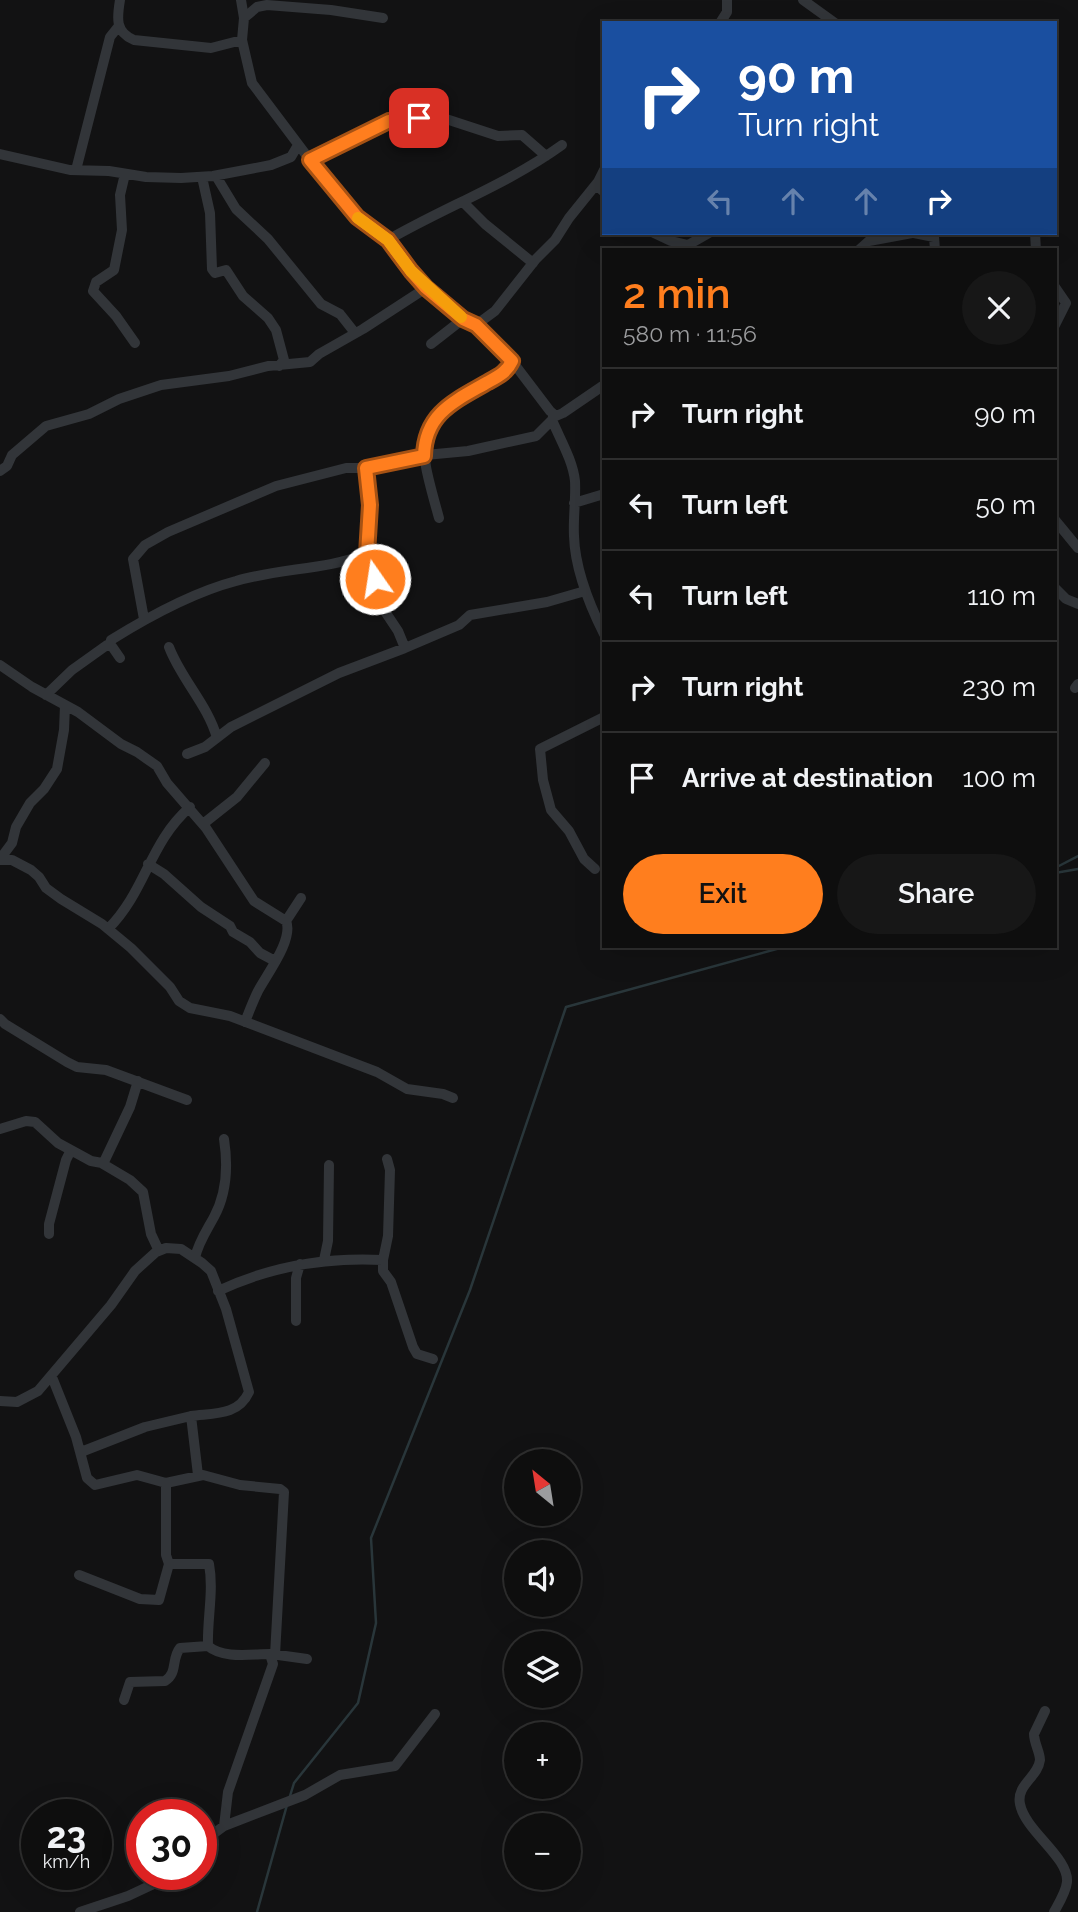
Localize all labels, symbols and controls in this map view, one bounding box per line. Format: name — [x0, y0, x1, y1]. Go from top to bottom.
text: 90 m — [738, 47, 854, 104]
icon: right — [623, 49, 714, 140]
pin — [389, 88, 449, 148]
icon: arrive — [400, 99, 438, 137]
text: Turn right — [738, 106, 879, 143]
icon: left — [701, 182, 739, 220]
icon: ahead — [774, 182, 812, 220]
icon: ahead — [847, 182, 885, 220]
icon: right — [920, 182, 958, 220]
text: 2 min — [623, 269, 731, 318]
button: close — [962, 271, 1036, 345]
text: 580 m · 11:56 — [623, 320, 757, 347]
icon: right — [623, 395, 661, 433]
text: Turn right — [682, 399, 803, 429]
text: 90 m — [974, 399, 1036, 429]
icon: left — [623, 486, 661, 524]
text: Turn left — [682, 490, 788, 520]
text: 50 m — [975, 490, 1036, 520]
position arrow — [338, 542, 412, 616]
icon: left — [623, 577, 661, 615]
text: Turn left — [682, 581, 788, 611]
text: 110 m — [967, 581, 1036, 611]
icon: right — [623, 668, 661, 706]
text: Turn right — [682, 672, 803, 702]
text: 230 m — [962, 672, 1036, 702]
icon: arrive — [623, 759, 661, 797]
text: Arrive at destination — [682, 763, 933, 793]
text: 100 m — [963, 763, 1036, 793]
button: Exit — [623, 854, 823, 934]
button: Share — [837, 854, 1036, 934]
north arrow — [504, 1449, 581, 1526]
map controls — [504, 1449, 581, 1890]
button: sound — [504, 1540, 581, 1617]
button: layers — [504, 1631, 581, 1708]
button: + — [504, 1722, 581, 1799]
speed limit sign: 30 — [126, 1799, 217, 1890]
button: − — [504, 1813, 581, 1890]
text: 23 — [47, 1815, 86, 1856]
text: km/h — [43, 1851, 90, 1872]

